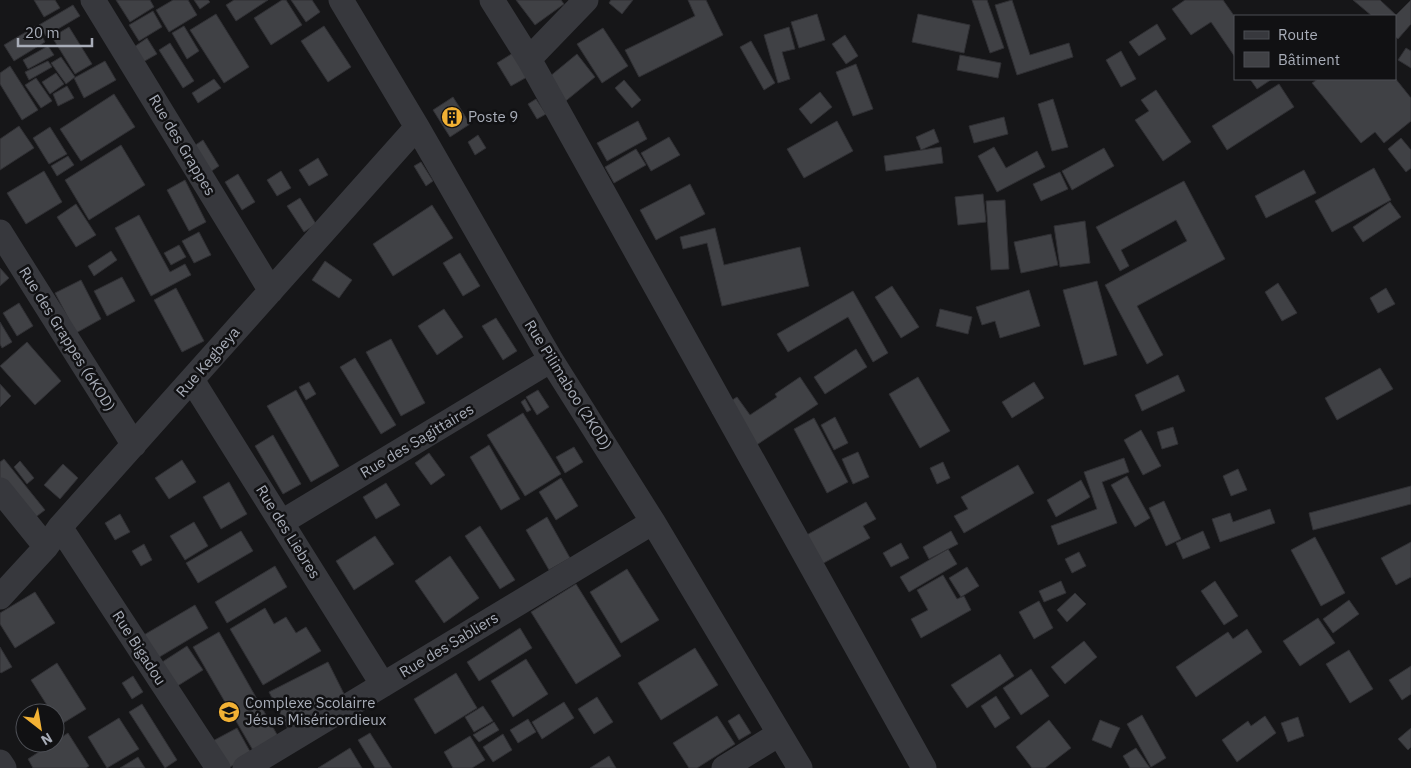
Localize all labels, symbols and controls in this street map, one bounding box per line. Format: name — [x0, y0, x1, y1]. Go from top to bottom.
scale bar — [18, 15, 91, 47]
legend — [1234, 15, 1396, 80]
text: 20 m — [25, 23, 60, 42]
text: Route — [1278, 25, 1318, 44]
text: Bâtiment — [1278, 50, 1340, 69]
street label: Rue des Grappes — [145, 91, 220, 199]
building icon: Poste 9 — [440, 105, 464, 129]
place label: Poste 9 — [468, 107, 518, 126]
street label: Rue des Grappes (6KOD) — [15, 263, 120, 415]
street label: Rue Pilimaboo (2KOD) — [521, 316, 616, 453]
street label: Rue Kegbeya — [172, 322, 243, 401]
street label: Rue des Sagittaires — [356, 399, 477, 482]
street label: Rue des Liebres — [252, 481, 325, 582]
street label: Rue Bigadou — [108, 607, 171, 689]
street label: Rue des Sabliers — [396, 608, 502, 682]
place label: Complexe Scolairre Jésus Miséricordieux — [245, 693, 387, 729]
school or university icon: Complexe Scolairre Jésus Miséricordieux — [217, 700, 241, 724]
north arrow — [15, 703, 65, 753]
text: N — [38, 729, 56, 749]

